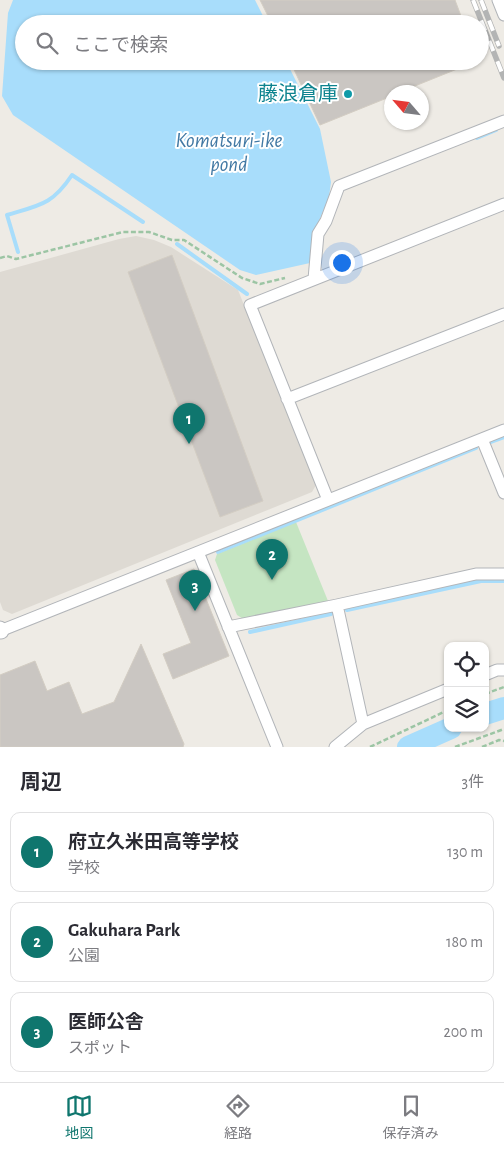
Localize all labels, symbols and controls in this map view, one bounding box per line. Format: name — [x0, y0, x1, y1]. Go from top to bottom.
search box — [15, 15, 489, 70]
icon: search — [33, 29, 61, 57]
text: ここで検索 — [73, 36, 168, 55]
place label: 藤浪倉庫 — [258, 82, 338, 104]
north arrow — [384, 85, 429, 130]
marker: 藤浪倉庫 — [342, 88, 354, 100]
water label: Komatsuri-ike pond — [176, 130, 282, 176]
your location — [329, 250, 355, 276]
pin: 1 — [173, 403, 205, 444]
pin: 2 — [256, 539, 288, 580]
pin: 3 — [179, 570, 211, 611]
map controls — [444, 642, 489, 732]
button: locate — [444, 642, 489, 687]
button: layers — [444, 687, 489, 732]
text: 周辺 — [20, 772, 62, 793]
text: 3件 — [461, 774, 484, 790]
text: 府立久米田高等学校 — [68, 833, 239, 852]
text: 1 — [34, 844, 40, 860]
text: 130 m — [447, 844, 483, 860]
text: 学校 — [68, 860, 100, 876]
text: Gakuhara Park — [68, 921, 180, 940]
text: 2 — [33, 934, 41, 950]
text: 180 m — [446, 934, 483, 950]
text: 公園 — [68, 948, 100, 964]
text: 医師公舎 — [68, 1013, 144, 1032]
text: 3 — [34, 1024, 40, 1040]
text: 200 m — [443, 1024, 483, 1040]
text: スポット — [68, 1040, 132, 1056]
tab: 地図 — [65, 1092, 93, 1143]
tab: 経路 — [224, 1092, 252, 1143]
tab: 保存済み — [383, 1092, 439, 1143]

